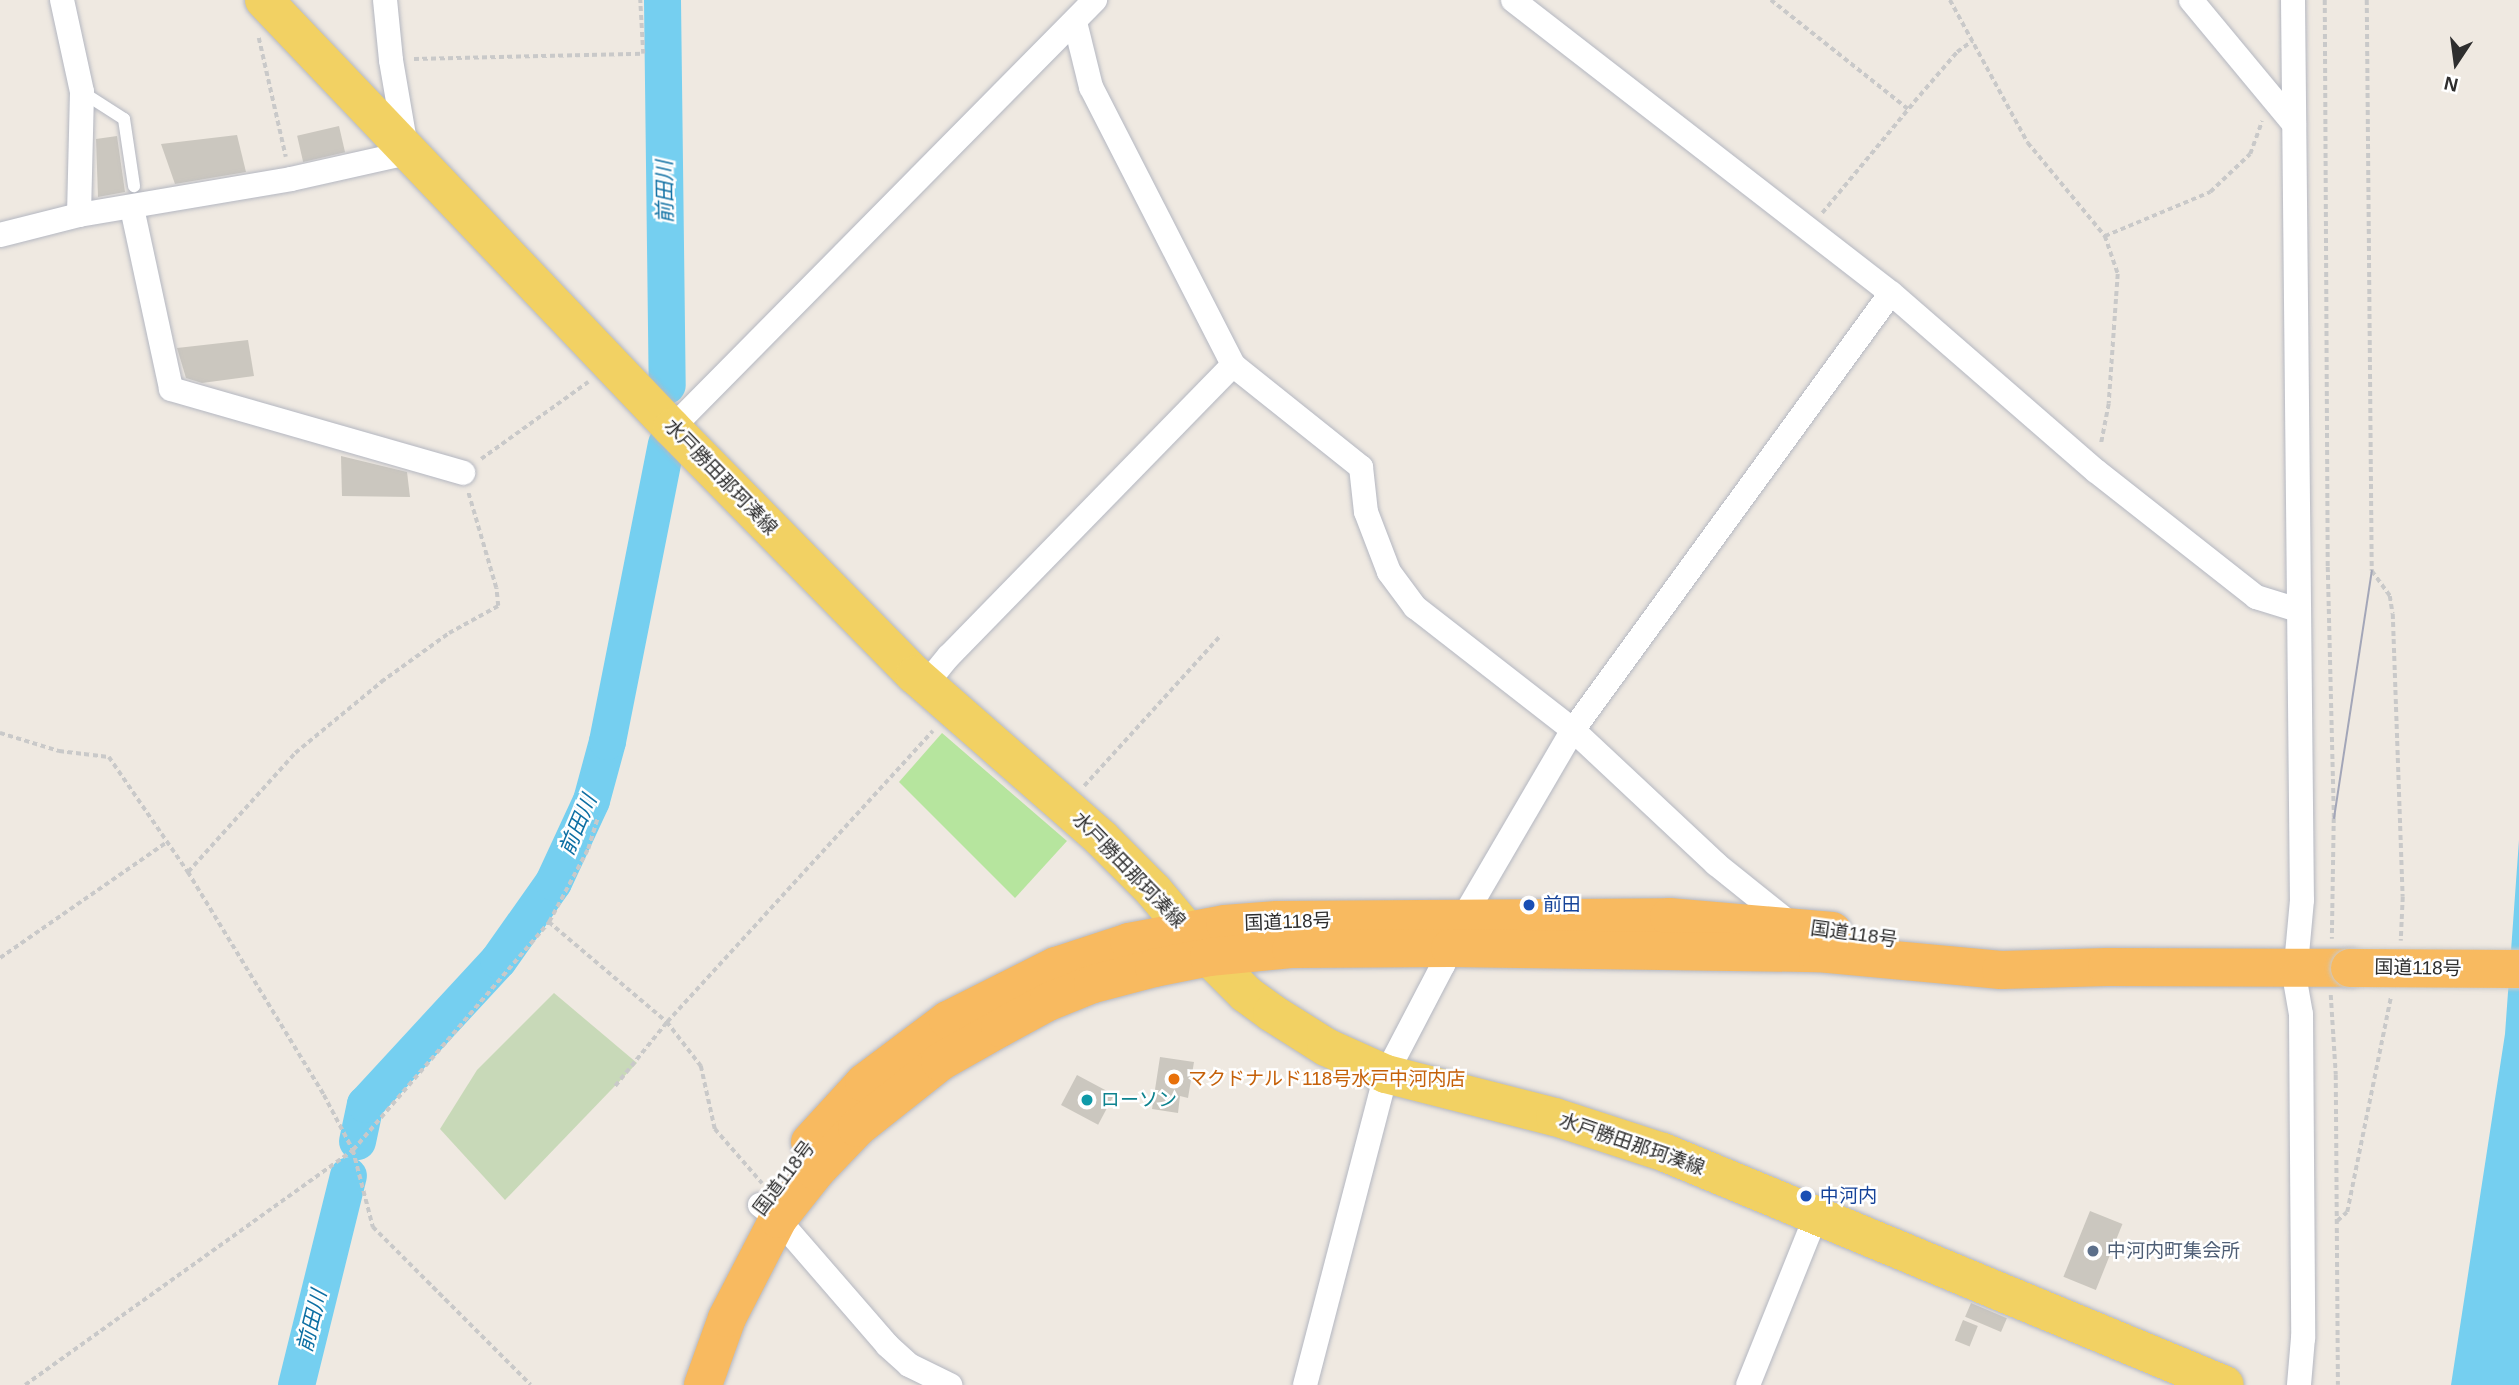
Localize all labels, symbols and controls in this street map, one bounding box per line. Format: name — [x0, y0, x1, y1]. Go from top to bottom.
north arrow — [2421, 28, 2491, 98]
text: N — [2442, 72, 2460, 96]
water label: 前田川 — [652, 160, 678, 224]
street label: 水戸勝田那珂湊線 — [660, 414, 782, 540]
water label: 前田川 — [554, 791, 602, 859]
street label: 水戸勝田那珂湊線 — [1068, 807, 1190, 933]
place label: 前田 — [1543, 894, 1581, 916]
marker: 前田 — [1521, 897, 1537, 913]
street label: 国道118号 — [1244, 909, 1332, 935]
street label: 国道118号 — [1809, 917, 1899, 951]
street label: 国道118号 — [2374, 956, 2462, 980]
place label: マクドナルド118号水戸中河内店 — [1188, 1068, 1465, 1090]
marker: マクドナルド118号水戸中河内店 — [1166, 1071, 1182, 1087]
place label: ローソン — [1101, 1089, 1177, 1111]
marker: ローソン — [1079, 1092, 1095, 1108]
street label: 水戸勝田那珂湊線 — [1556, 1108, 1708, 1180]
street label: 国道118号 — [749, 1136, 819, 1220]
place label: 中河内 — [1820, 1185, 1877, 1207]
marker: 中河内 — [1798, 1188, 1814, 1204]
place label: 中河内町集会所 — [2107, 1240, 2240, 1262]
marker: 中河内町集会所 — [2085, 1243, 2101, 1259]
water label: 前田川 — [292, 1287, 332, 1355]

